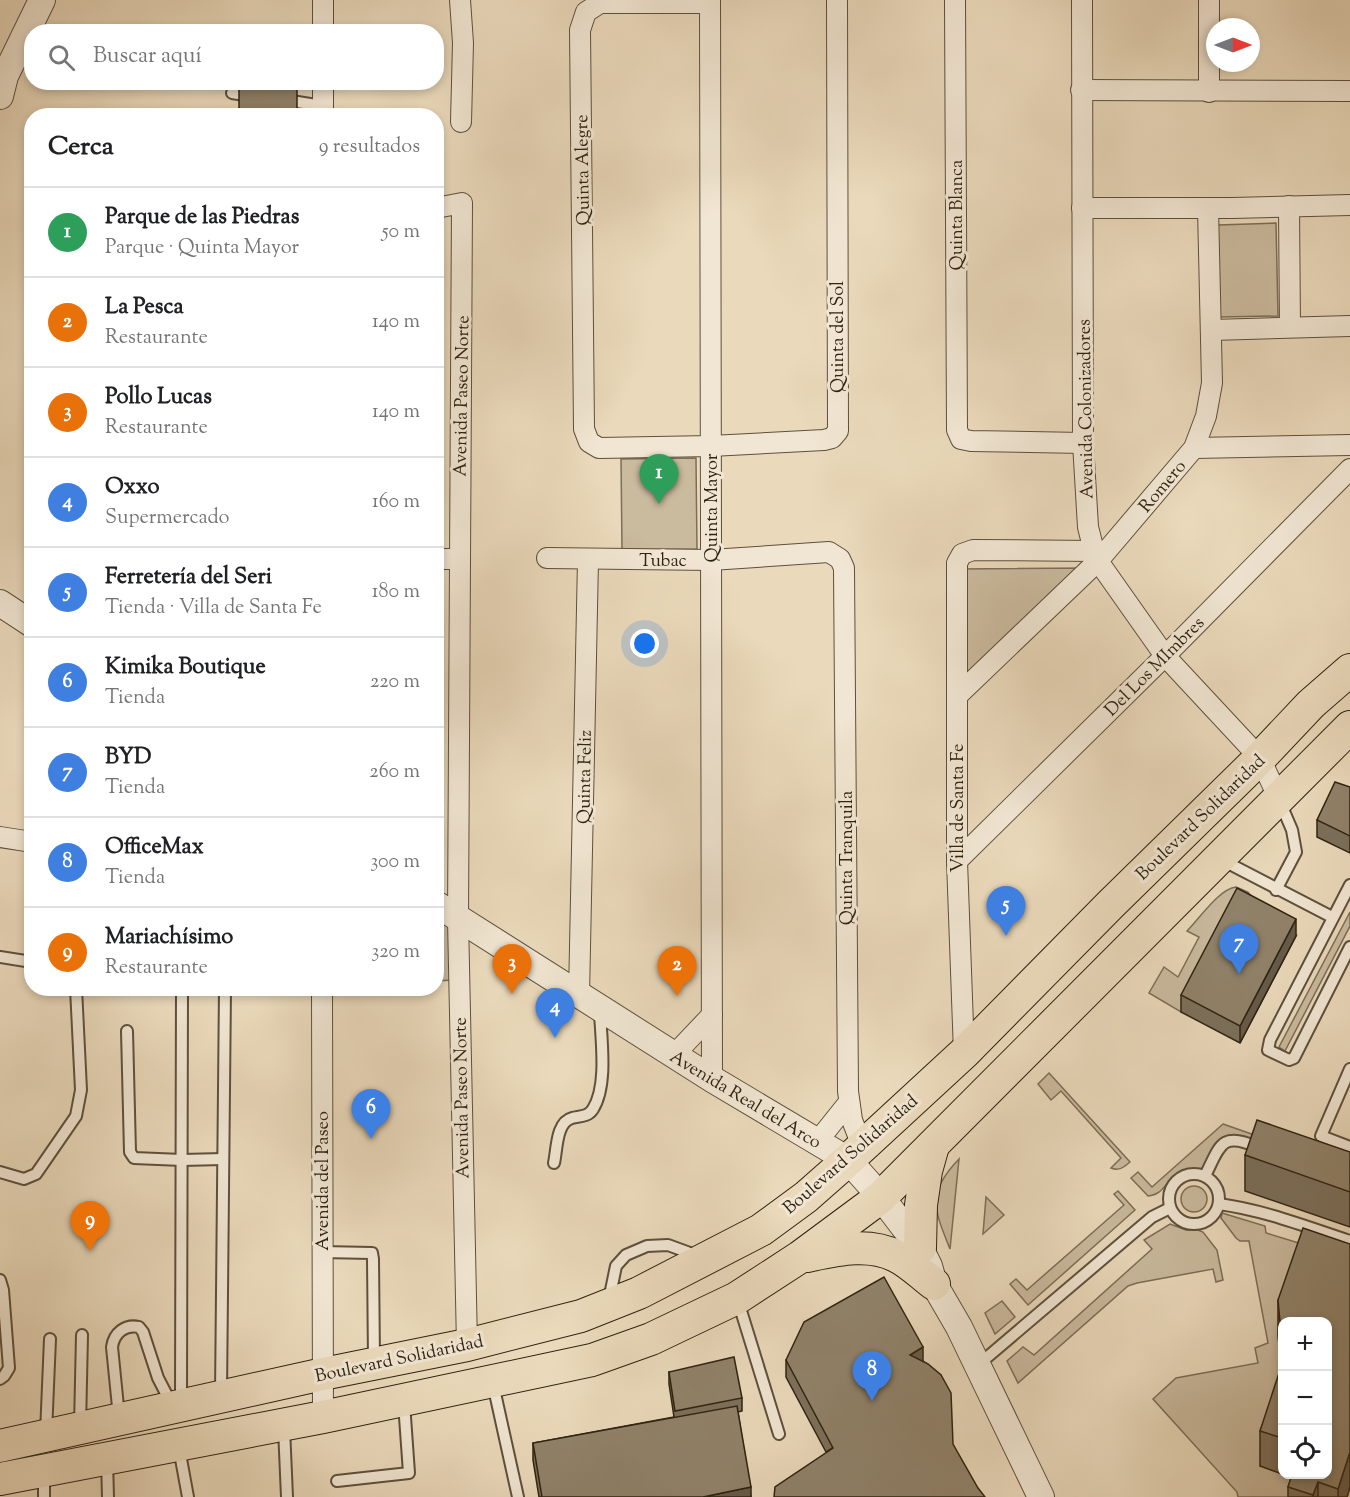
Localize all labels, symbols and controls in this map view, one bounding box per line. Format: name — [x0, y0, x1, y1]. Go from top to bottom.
north arrow — [1206, 18, 1260, 72]
search box — [24, 24, 444, 90]
icon: search — [45, 41, 78, 74]
text: Buscar aquí — [93, 41, 202, 73]
street label: Quinta Alegre — [570, 114, 598, 226]
text: Cerca — [48, 129, 114, 166]
text: 9 resultados — [319, 133, 420, 162]
street label: Quinta Blanca — [945, 160, 971, 270]
text: Parque de las Piedras — [105, 202, 299, 234]
text: 1 — [64, 218, 71, 247]
text: 50 m — [382, 218, 420, 247]
text: Parque · Quinta Mayor — [105, 234, 299, 263]
street label: Quinta del Sol — [826, 281, 852, 393]
text: La Pesca — [105, 292, 184, 324]
text: 2 — [63, 308, 72, 337]
text: 140 m — [372, 308, 420, 337]
street label: Avenida Paseo Norte — [449, 315, 477, 477]
street label: Avenida Colonizadores — [1072, 319, 1102, 499]
text: Restaurante — [105, 324, 208, 353]
text: Pollo Lucas — [105, 382, 212, 414]
text: 3 — [63, 398, 72, 427]
text: 140 m — [372, 398, 420, 427]
text: Restaurante — [105, 414, 208, 443]
street label: Quinta Mayor — [700, 453, 726, 563]
pin: 1 — [640, 454, 678, 504]
street label: Romero — [1134, 455, 1193, 519]
text: Oxxo — [105, 472, 160, 504]
text: 4 — [62, 488, 73, 517]
text: 160 m — [372, 488, 420, 517]
text: Supermercado — [105, 504, 230, 533]
street label: Tubac — [639, 549, 687, 575]
text: Ferretería del Seri — [105, 562, 272, 594]
text: 5 — [64, 578, 71, 607]
text: 180 m — [372, 578, 420, 607]
text: Tienda · Villa de Santa Fe — [105, 594, 322, 623]
street label: Del Los MImbres — [1099, 611, 1211, 723]
your location — [630, 629, 659, 658]
text: Kimika Boutique — [105, 652, 266, 684]
text: 6 — [63, 668, 72, 697]
text: 220 m — [370, 668, 420, 697]
text: Tienda — [105, 684, 165, 713]
street label: Quinta Feliz — [572, 729, 600, 824]
text: BYD — [105, 742, 151, 774]
street label: Villa de Santa Fe — [946, 744, 972, 872]
street label: Boulevard Solidaridad — [1131, 749, 1272, 887]
text: 7 — [62, 758, 73, 787]
text: 260 m — [369, 758, 420, 787]
text: Tienda — [105, 774, 165, 803]
street label: Quinta Tranquila — [835, 791, 861, 925]
text: OfficeMax — [105, 832, 204, 864]
text: 8 — [63, 848, 73, 877]
text: 300 m — [370, 848, 420, 877]
text: Tienda — [105, 864, 165, 893]
pin: 5 — [986, 886, 1026, 936]
text: Mariachísimo — [105, 922, 233, 954]
pin: 7 — [1220, 924, 1258, 974]
text: 9 — [63, 938, 72, 967]
text: 320 m — [371, 938, 420, 967]
pin: 3 — [492, 944, 532, 994]
pin: 2 — [658, 946, 696, 996]
text: Restaurante — [105, 954, 208, 983]
pin: 4 — [536, 988, 574, 1038]
street label: Avenida Paseo Norte — [449, 1017, 477, 1179]
street label: Avenida Real del Arco — [664, 1045, 826, 1156]
street label: Boulevard Solidaridad — [778, 1089, 925, 1222]
pin: 6 — [352, 1090, 391, 1139]
street label: Avenida del Paseo — [311, 1111, 337, 1251]
pin: 9 — [70, 1202, 110, 1251]
map controls — [1278, 1317, 1332, 1479]
button: + — [1278, 1317, 1332, 1371]
street label: Boulevard Solidaridad — [313, 1329, 486, 1391]
pin: 8 — [852, 1352, 892, 1401]
button: − — [1278, 1371, 1332, 1425]
button: locate — [1278, 1425, 1332, 1479]

